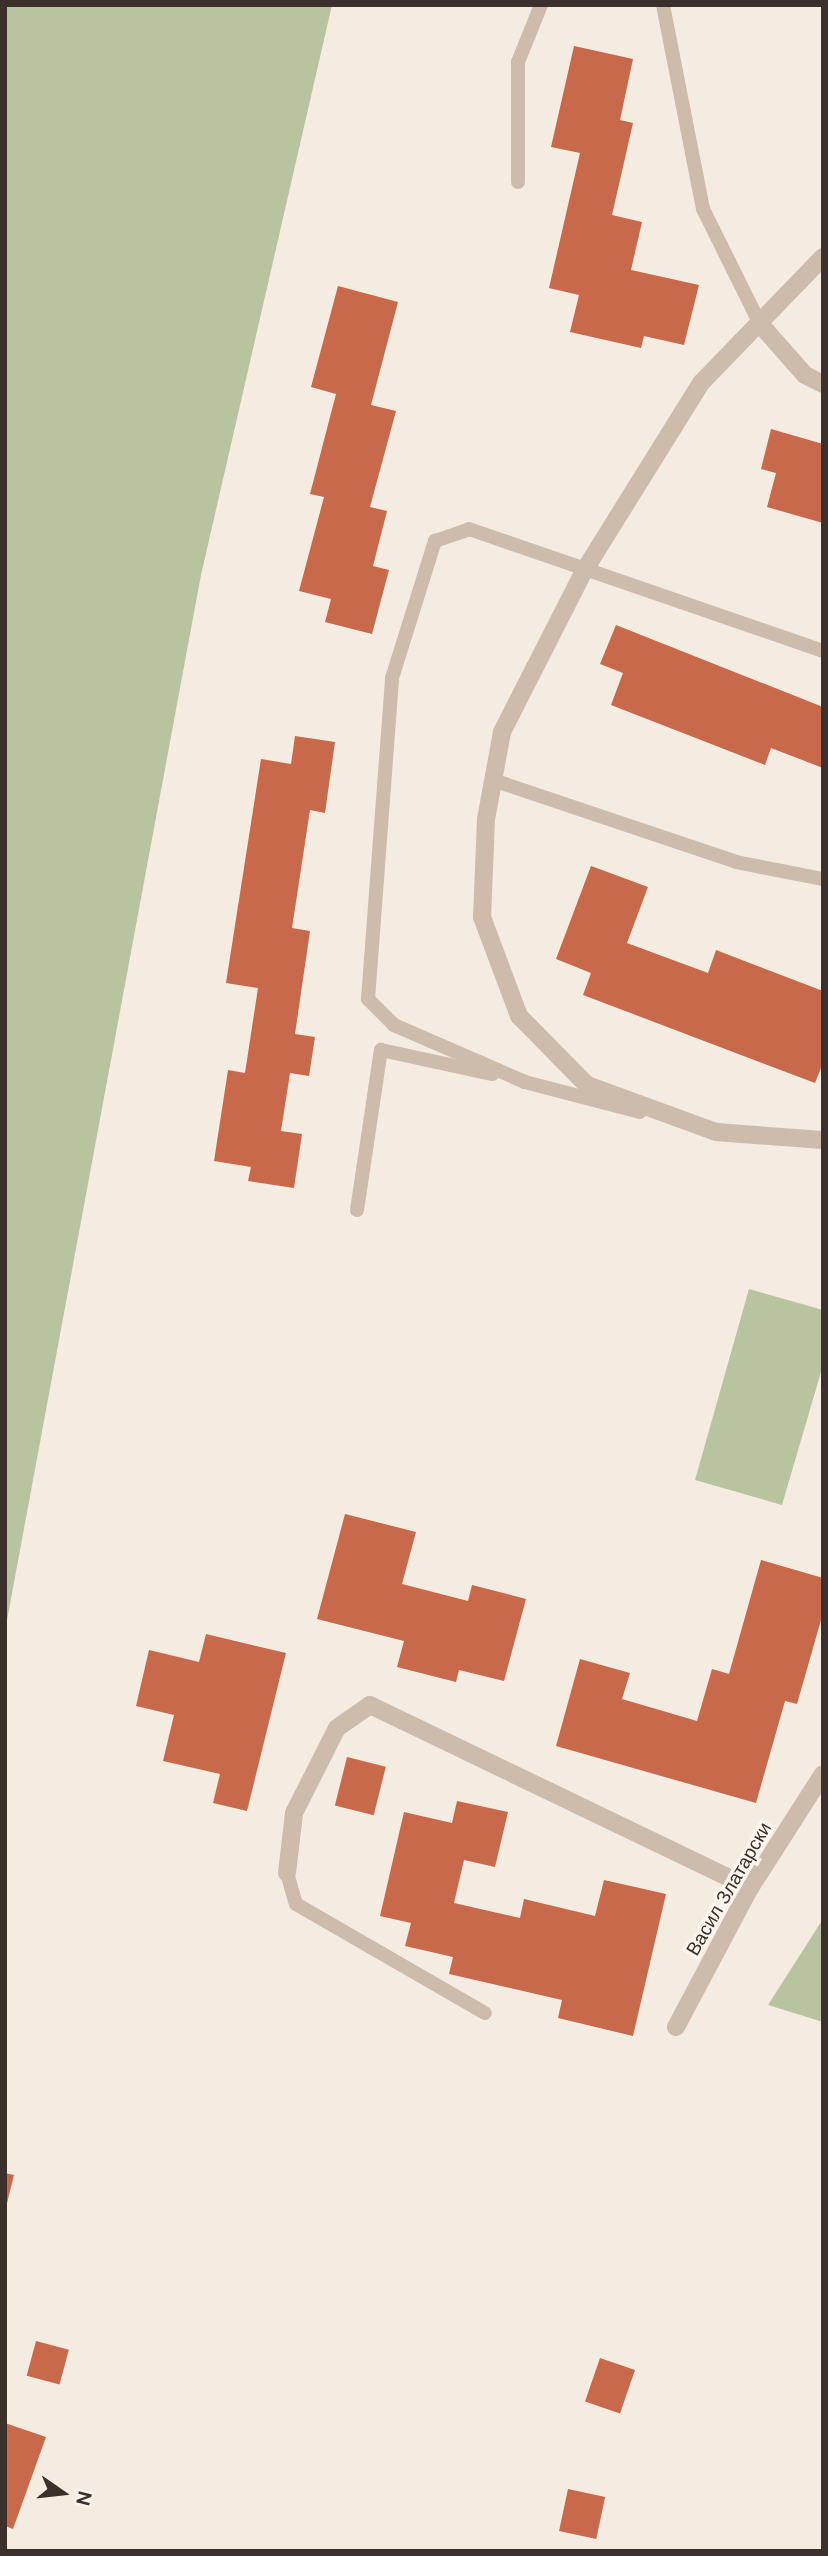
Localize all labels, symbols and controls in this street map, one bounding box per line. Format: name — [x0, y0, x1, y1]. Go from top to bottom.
street label: Васил Златарски — [682, 1818, 776, 1960]
north arrow — [28, 2458, 98, 2528]
text: N — [70, 2488, 98, 2508]

